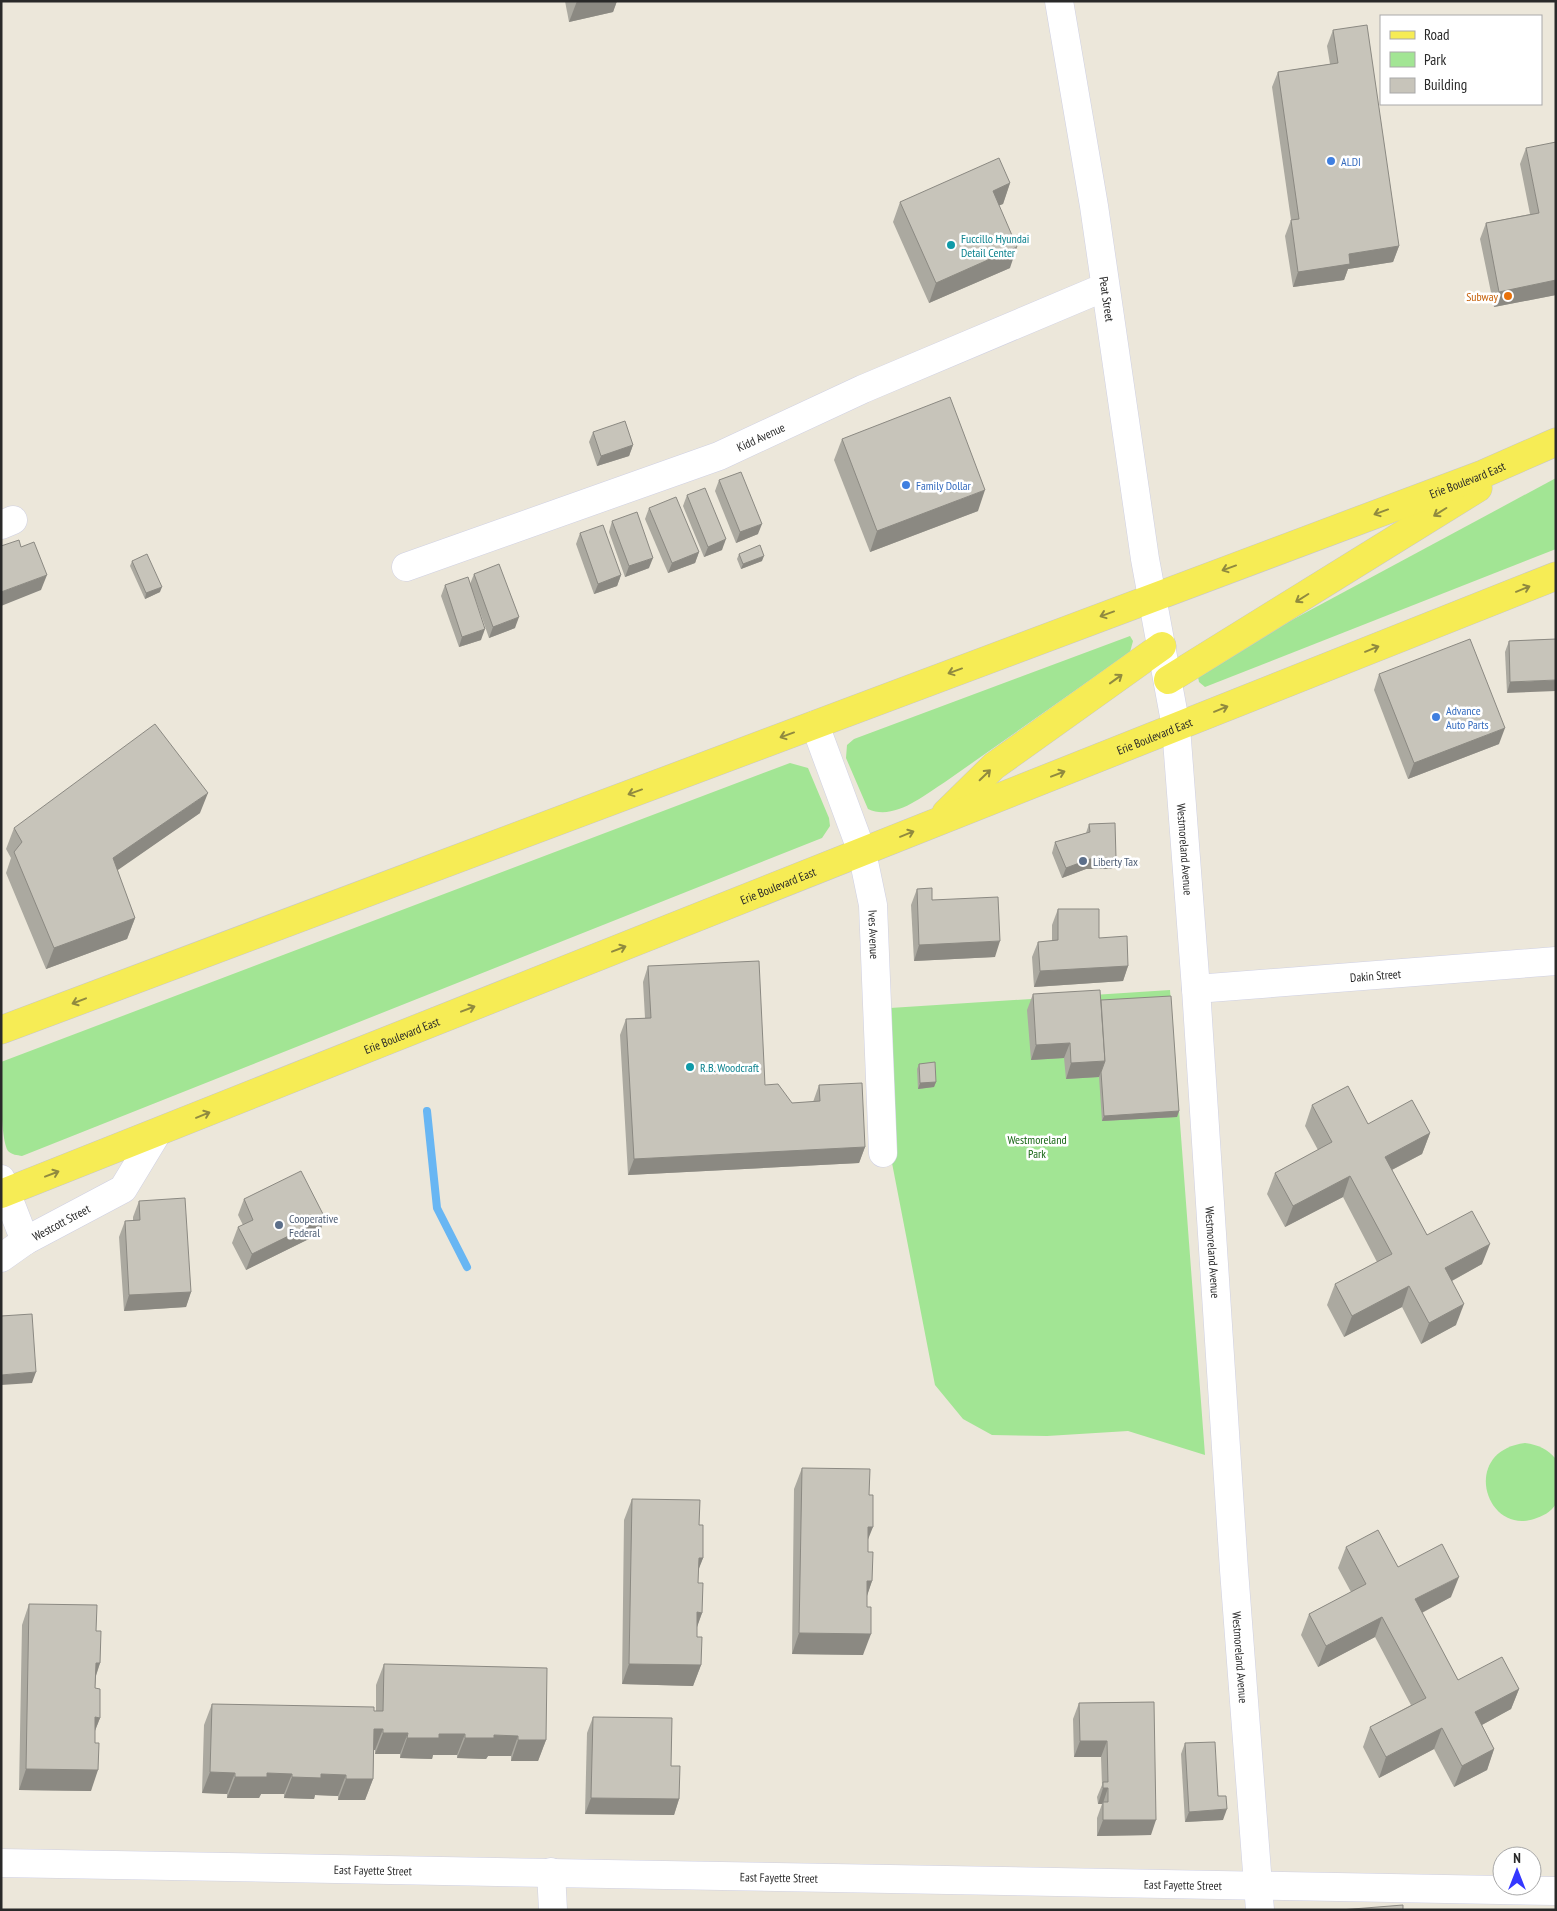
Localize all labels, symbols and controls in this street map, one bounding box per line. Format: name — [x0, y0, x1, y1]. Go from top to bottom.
legend — [1380, 15, 1542, 105]
text: Road — [1424, 25, 1450, 44]
text: Park — [1424, 50, 1446, 69]
text: Building — [1424, 75, 1467, 94]
place label: ALDI — [1341, 154, 1361, 169]
marker: ALDI — [1325, 155, 1337, 167]
place label: Fuccillo Hyundai Detail Center — [961, 231, 1029, 260]
marker: Fuccillo Hyundai Detail Center — [945, 239, 957, 251]
street label: Peat Street — [1097, 275, 1118, 323]
place label: Subway — [1466, 289, 1498, 304]
marker: Subway — [1502, 290, 1514, 302]
street label: Kidd Avenue — [734, 419, 787, 454]
street label: Erie Boulevard East — [1427, 458, 1508, 501]
place label: Family Dollar — [916, 478, 972, 493]
marker: Family Dollar — [900, 479, 912, 491]
one-way arrow — [1433, 507, 1447, 517]
one-way arrow — [1374, 508, 1389, 517]
one-way arrow — [1222, 564, 1237, 573]
one-way arrow — [1515, 584, 1530, 593]
one-way arrow — [1296, 594, 1310, 604]
one-way arrow — [1100, 610, 1115, 619]
one-way arrow — [1364, 644, 1379, 653]
one-way arrow — [948, 667, 963, 676]
one-way arrow — [1109, 674, 1123, 684]
one-way arrow — [1213, 703, 1228, 713]
place label: Advance Auto Parts — [1446, 703, 1489, 732]
marker: Advance Auto Parts — [1430, 711, 1442, 723]
street label: Erie Boulevard East — [1114, 714, 1195, 757]
one-way arrow — [780, 731, 795, 740]
one-way arrow — [979, 769, 992, 781]
one-way arrow — [1050, 769, 1065, 778]
one-way arrow — [627, 788, 643, 797]
street label: Westmoreland Avenue — [1174, 803, 1196, 896]
one-way arrow — [899, 828, 914, 838]
place label: Liberty Tax — [1093, 854, 1138, 869]
marker: Liberty Tax — [1077, 855, 1089, 867]
street label: Erie Boulevard East — [738, 863, 819, 907]
street label: Ives Avenue — [866, 910, 883, 959]
one-way arrow — [611, 944, 626, 954]
street label: Dakin Street — [1349, 966, 1402, 985]
one-way arrow — [72, 996, 87, 1006]
one-way arrow — [460, 1004, 475, 1013]
street label: Erie Boulevard East — [362, 1013, 442, 1057]
place label: R.B. Woodcraft — [700, 1060, 760, 1075]
marker: R.B. Woodcraft — [684, 1061, 696, 1073]
one-way arrow — [195, 1109, 210, 1119]
park label: Westmoreland Park — [1007, 1132, 1067, 1161]
one-way arrow — [44, 1169, 59, 1178]
street label: Westcott Street — [29, 1200, 93, 1243]
street label: Westmoreland Avenue — [1203, 1206, 1224, 1299]
place label: Cooperative Federal — [289, 1211, 338, 1240]
marker: Cooperative Federal — [273, 1219, 285, 1231]
street label: Westmoreland Avenue — [1230, 1611, 1252, 1704]
north arrow — [1492, 1846, 1542, 1896]
text: N — [1513, 1849, 1521, 1867]
street label: East Fayette Street — [334, 1861, 413, 1878]
street label: East Fayette Street — [740, 1869, 819, 1885]
street label: East Fayette Street — [1144, 1876, 1223, 1892]

